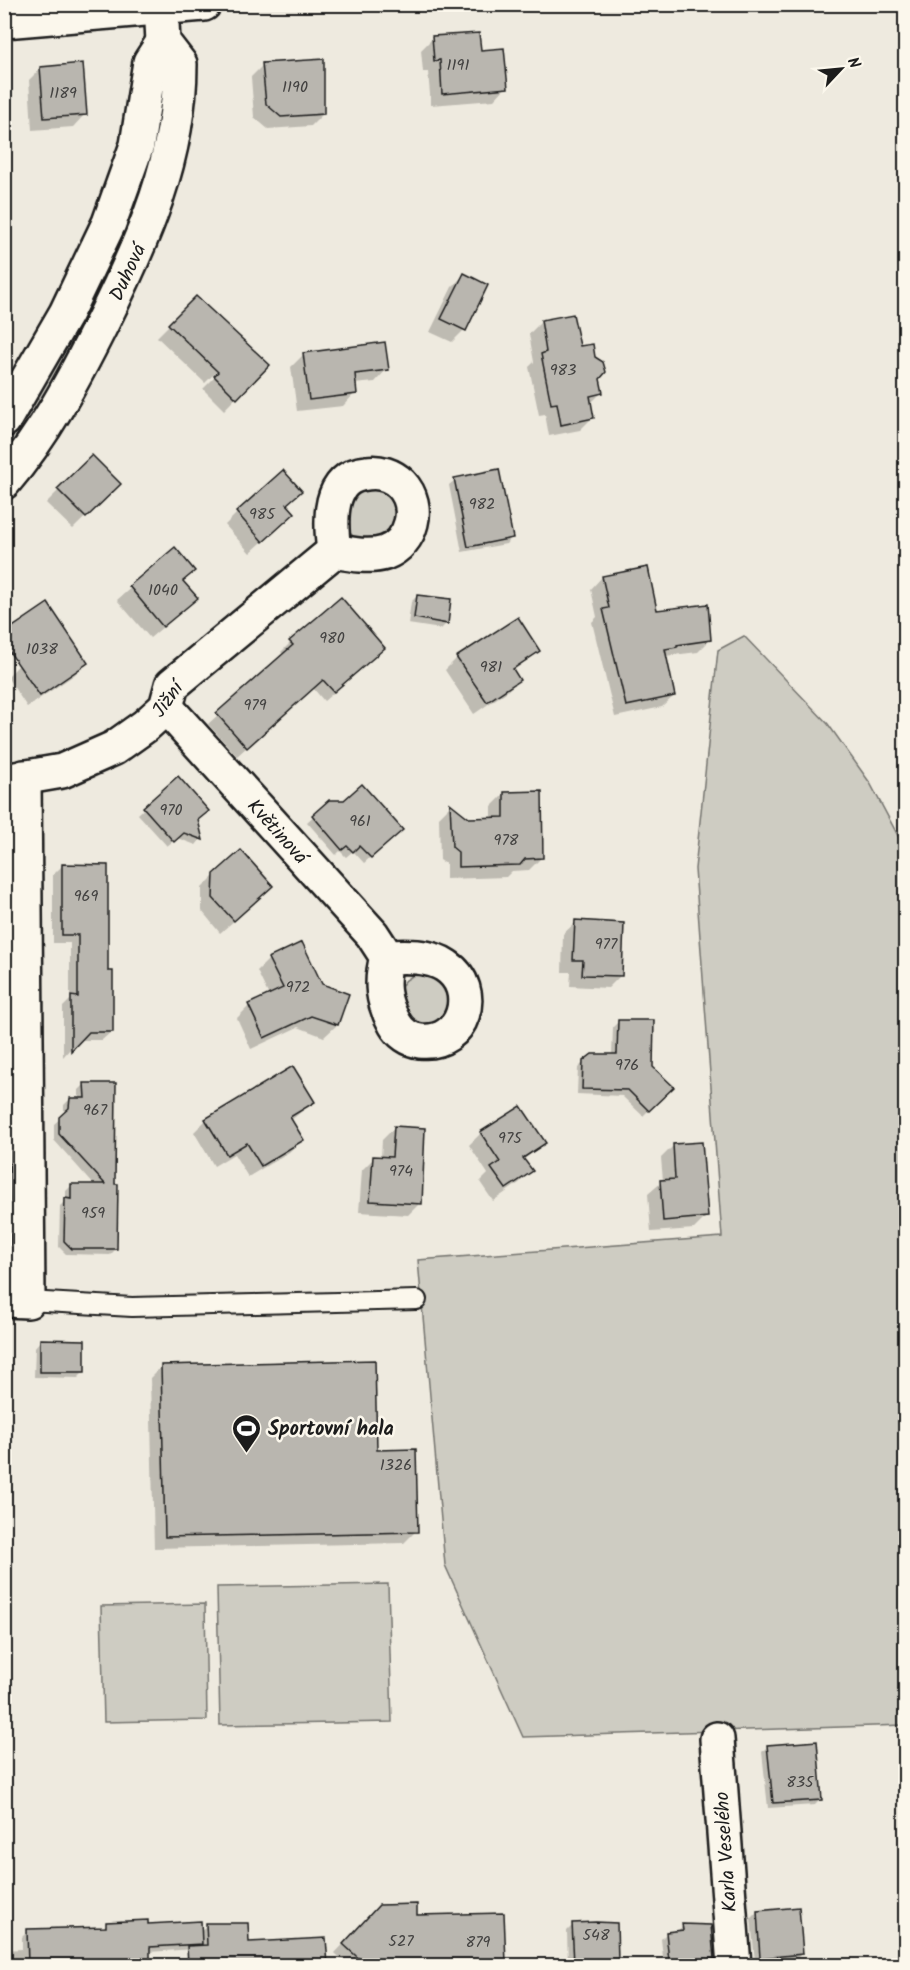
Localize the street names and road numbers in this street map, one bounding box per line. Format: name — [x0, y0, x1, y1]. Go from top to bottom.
street label: Duhová — [102, 237, 157, 307]
street label: Jižní — [144, 673, 195, 725]
street label: Květinová — [238, 792, 316, 874]
street label: Karla Veselého — [707, 1791, 747, 1913]

